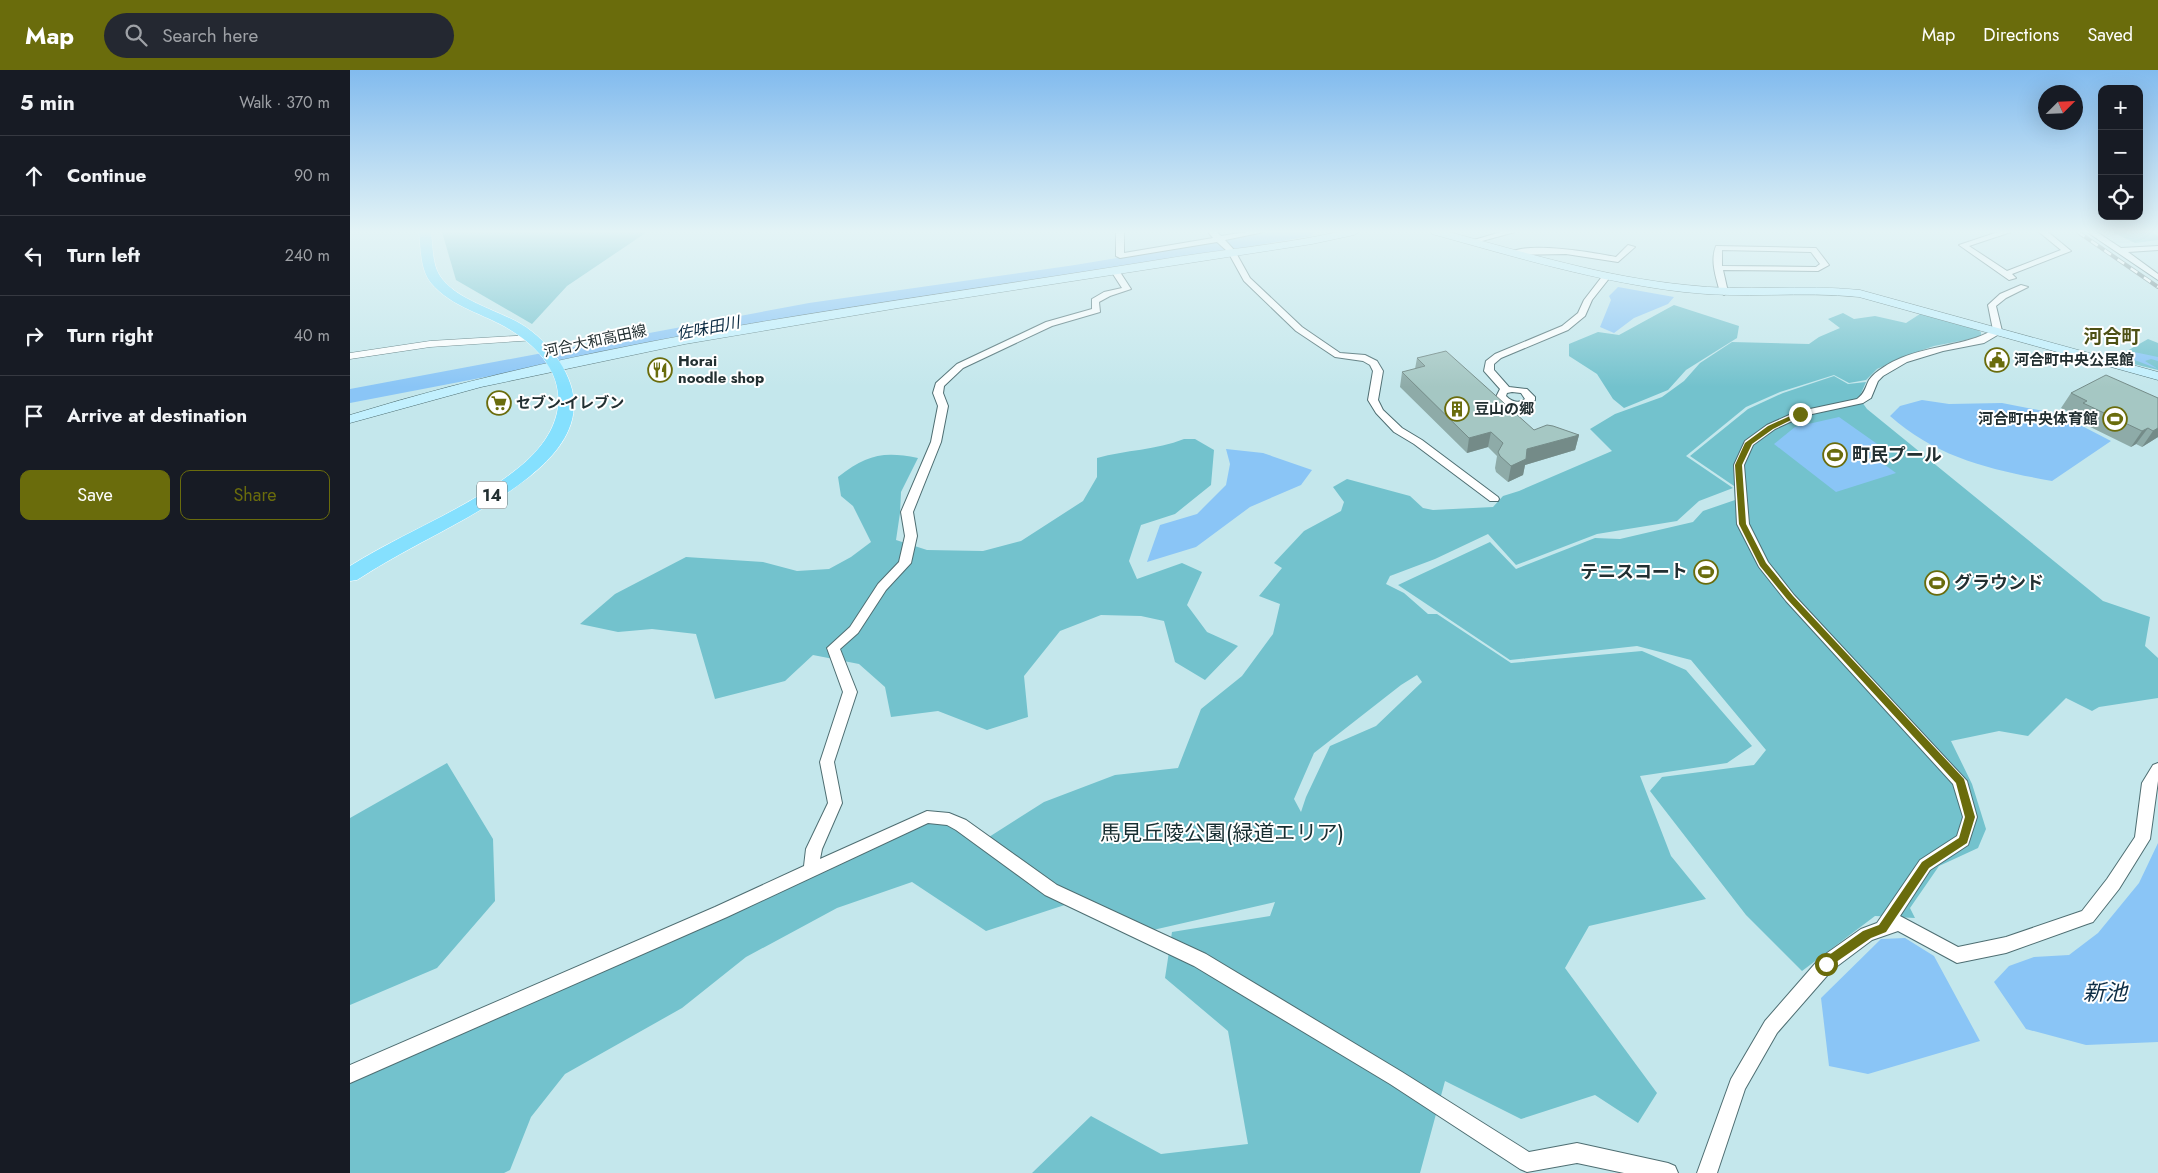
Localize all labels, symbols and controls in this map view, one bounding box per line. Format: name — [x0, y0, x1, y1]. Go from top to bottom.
search box — [104, 13, 454, 58]
text: Map — [25, 18, 74, 53]
icon: search — [122, 21, 150, 49]
text: Search here — [162, 22, 258, 49]
text: Map — [1922, 22, 1955, 48]
text: Directions — [1983, 22, 2059, 48]
text: Saved — [2087, 22, 2133, 48]
north arrow — [2038, 85, 2083, 130]
map controls — [2098, 85, 2143, 220]
button: + — [2098, 85, 2143, 130]
text: 5 min — [20, 88, 75, 118]
text: Walk · 370 m — [239, 91, 330, 114]
button: − — [2098, 130, 2143, 175]
icon: ahead — [20, 162, 48, 190]
text: Continue — [67, 162, 146, 189]
text: 90 m — [294, 164, 330, 187]
button: locate — [2098, 175, 2143, 220]
icon: left — [20, 242, 48, 270]
text: Turn left — [67, 242, 140, 269]
text: 240 m — [285, 244, 330, 267]
water label: 佐味田川 — [674, 310, 744, 345]
street label: 河合大和高田線 — [541, 319, 649, 363]
icon: right — [20, 322, 48, 350]
text: Turn right — [67, 322, 153, 349]
district label: 河合町 — [2083, 323, 2141, 350]
text: 40 m — [294, 324, 330, 347]
public building icon: 河合町中央公民館 — [1984, 347, 2010, 373]
place label: 河合町中央公民館 — [2014, 349, 2134, 371]
place label: Horai noodle shop — [678, 350, 764, 389]
restaurant icon: Horai noodle shop — [647, 357, 673, 383]
supermarket icon: セブン-イレブン — [486, 390, 512, 416]
place label: セブン-イレブン — [516, 392, 624, 414]
building icon: 豆山の郷 — [1444, 396, 1470, 422]
place label: 豆山の郷 — [1474, 398, 1534, 420]
icon: arrive — [20, 402, 48, 430]
text: Arrive at destination — [67, 402, 247, 429]
route end — [1789, 403, 1812, 426]
sports icon: 河合町中央体育館 — [2102, 406, 2128, 432]
place label: 河合町中央体育館 — [1978, 408, 2098, 430]
sports icon: 町民プール — [1822, 442, 1848, 468]
place label: 町民プール — [1852, 442, 1942, 468]
button: Save — [20, 470, 170, 520]
button: Share — [180, 470, 330, 520]
road number: 14 — [477, 482, 507, 508]
place label: テニスコート — [1580, 559, 1688, 585]
sports icon: テニスコート — [1693, 559, 1719, 585]
sports icon: グラウンド — [1924, 570, 1950, 596]
place label: グラウンド — [1954, 570, 2044, 596]
park label: 馬見丘陵公園(緑道エリア) — [1100, 818, 1344, 848]
route start — [1815, 953, 1838, 976]
water label: 新池 — [2083, 976, 2129, 1008]

